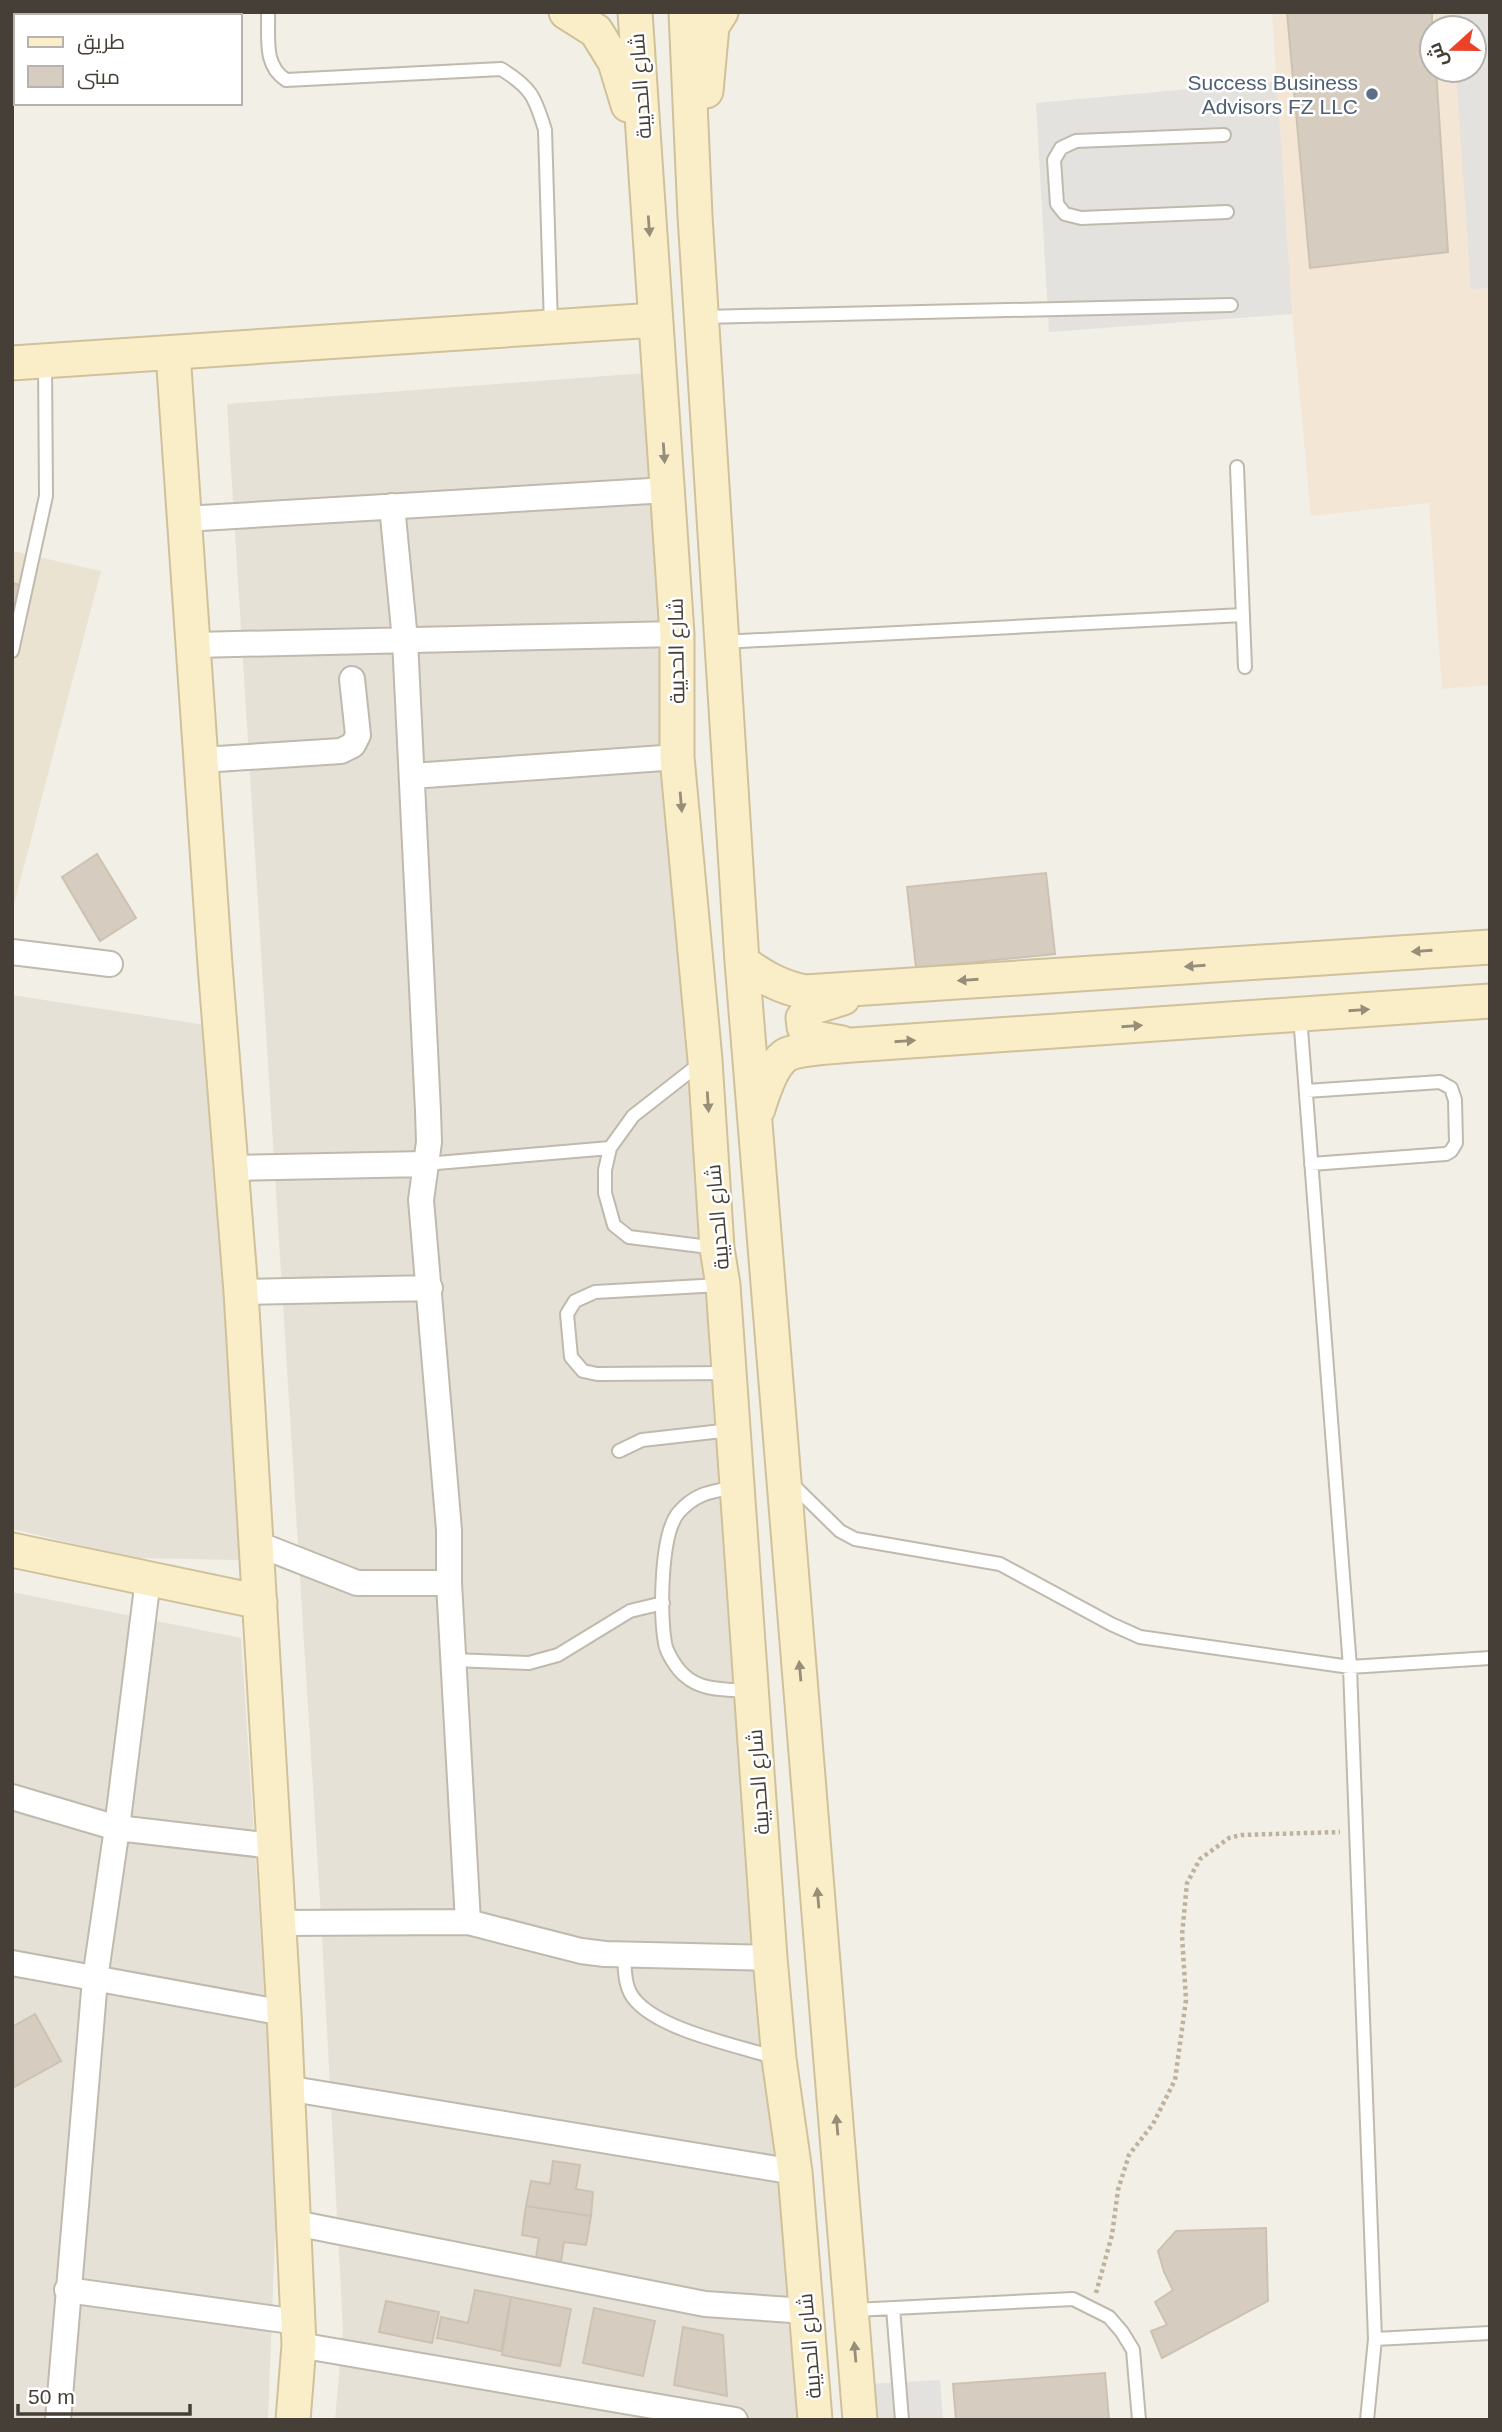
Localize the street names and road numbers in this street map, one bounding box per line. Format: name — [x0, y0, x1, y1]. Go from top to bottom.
street label: شارع الحديبة — [625, 32, 658, 140]
street label: شارع الحديبة — [664, 598, 691, 704]
street label: شارع الحديبة — [701, 1163, 736, 1271]
street label: شارع الحديبة — [743, 1728, 776, 1836]
street label: شارع الحديبة — [793, 2292, 828, 2400]

